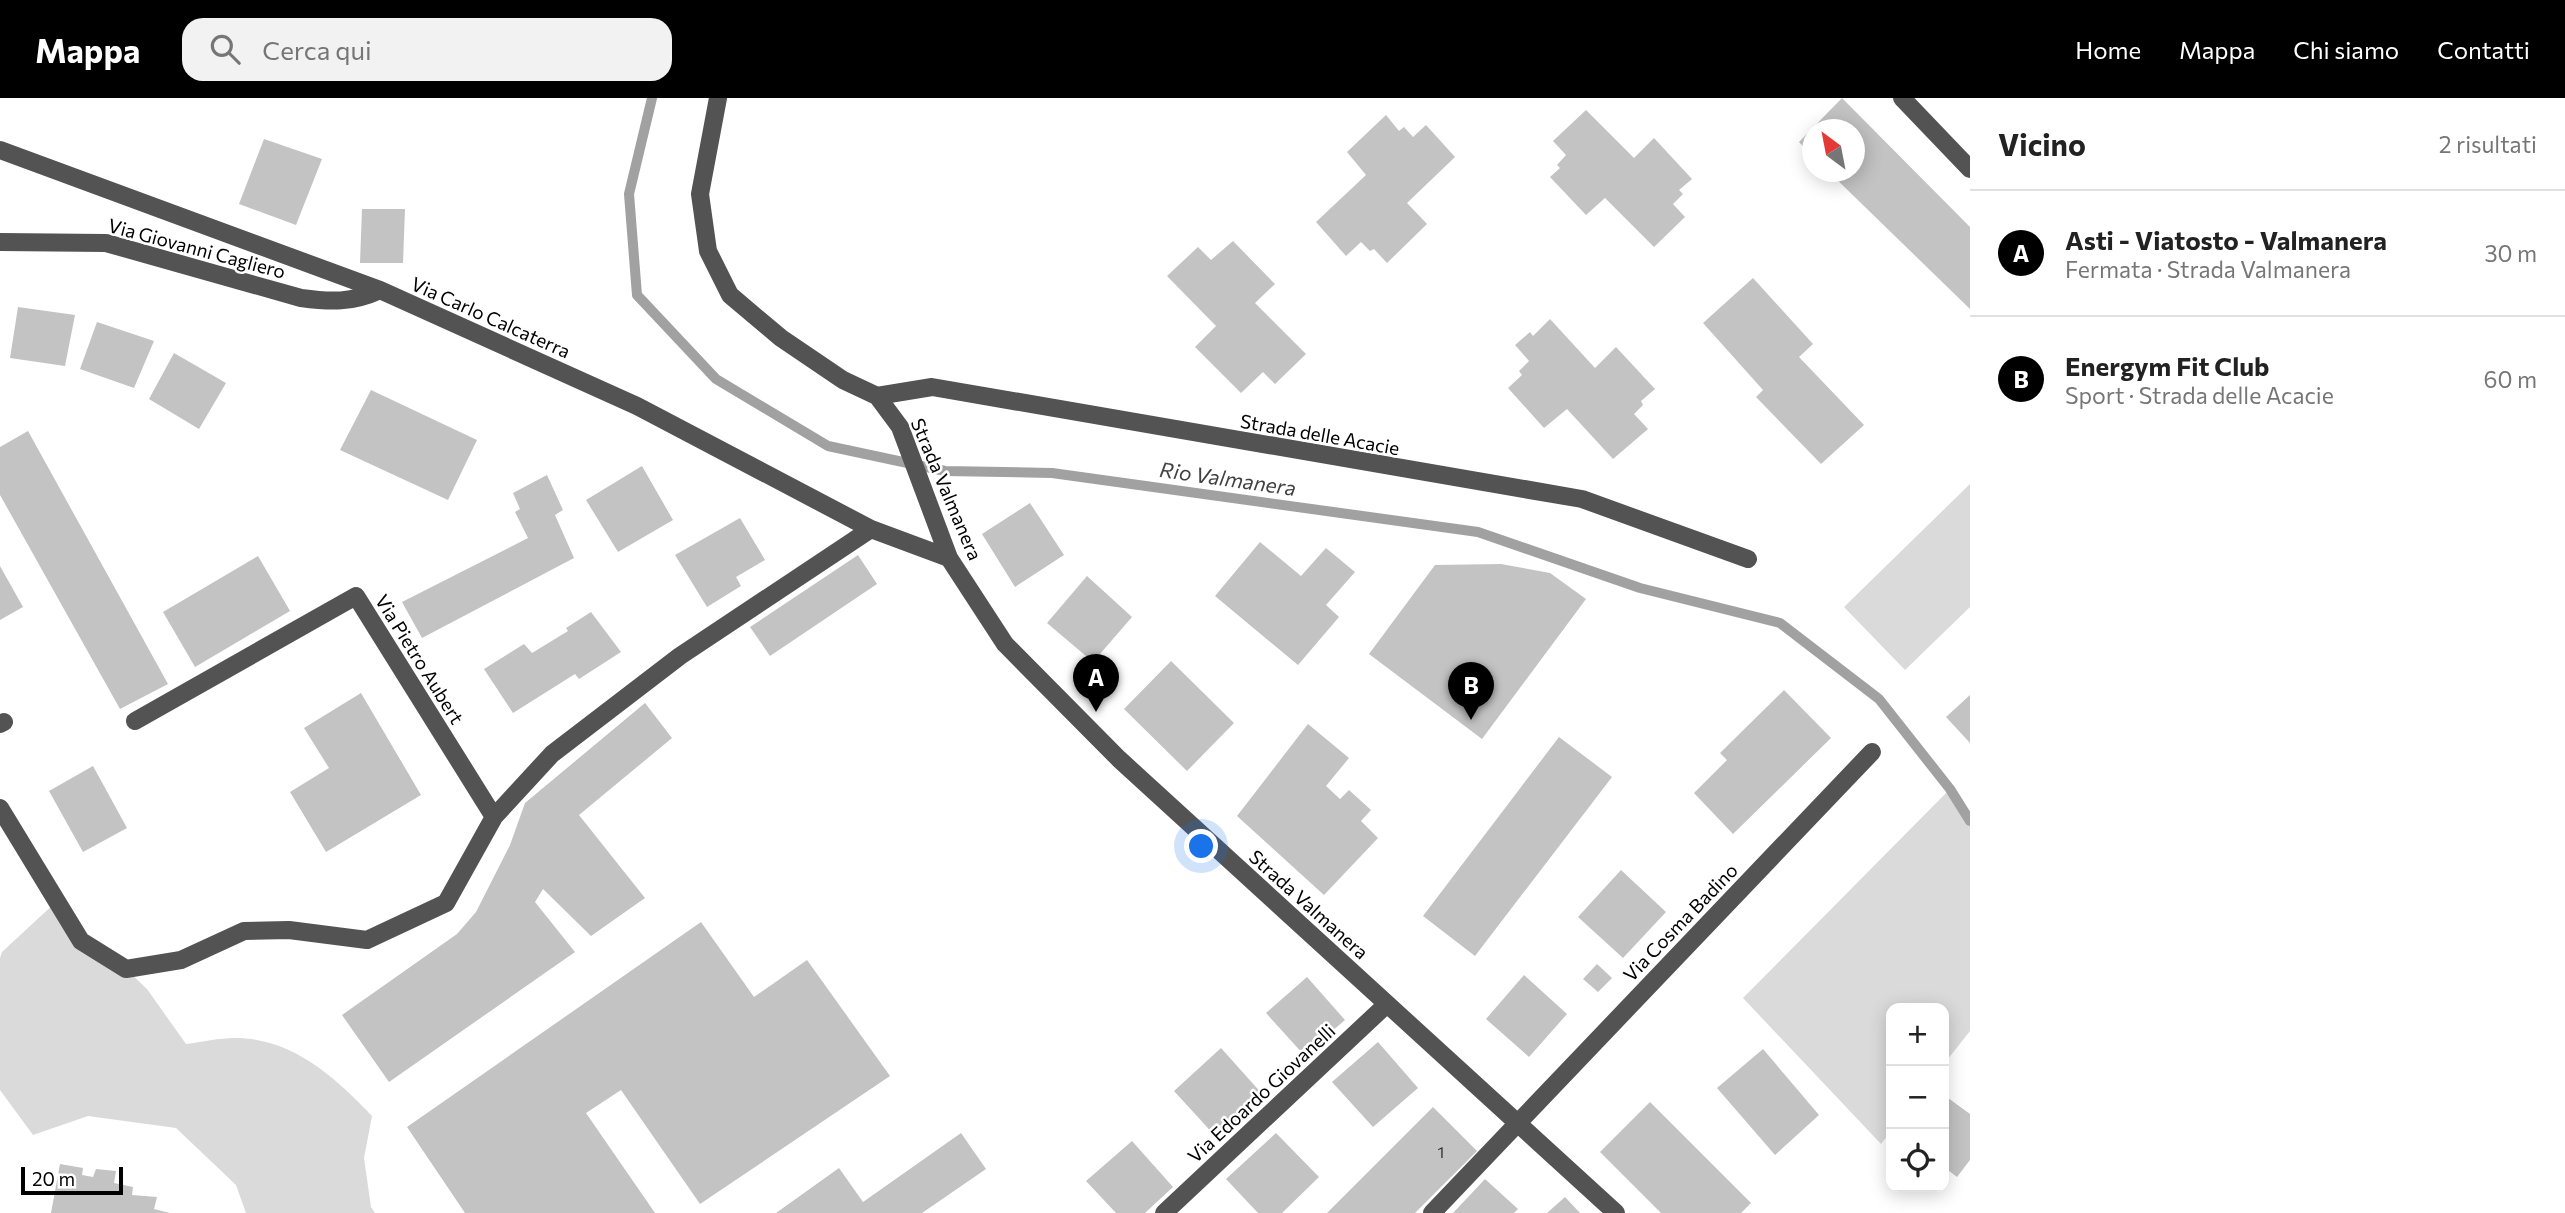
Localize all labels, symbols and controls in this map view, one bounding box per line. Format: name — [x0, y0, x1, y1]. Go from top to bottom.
search box — [182, 18, 672, 81]
text: Mappa — [35, 29, 140, 70]
icon: search — [206, 30, 244, 68]
text: Cerca qui — [262, 34, 372, 65]
text: Home — [2075, 35, 2141, 64]
text: Mappa — [2179, 35, 2255, 64]
text: Chi siamo — [2293, 35, 2399, 64]
text: Contatti — [2437, 35, 2530, 64]
north arrow — [1802, 119, 1865, 182]
text: Vicino — [1998, 125, 2086, 162]
text: 2 risultati — [2439, 130, 2537, 158]
street label: Via Giovanni Cagliero — [106, 213, 288, 283]
text: Asti - Viatosto - Valmanera — [2065, 224, 2387, 255]
text: A — [2013, 239, 2029, 267]
text: 30 m — [2484, 239, 2537, 267]
text: Fermata · Strada Valmanera — [2065, 255, 2351, 283]
street label: Via Carlo Calcaterra — [408, 272, 574, 362]
text: Energym Fit Club — [2065, 350, 2269, 381]
text: B — [2013, 365, 2029, 393]
text: 60 m — [2484, 365, 2537, 393]
text: Sport · Strada delle Acacie — [2065, 381, 2334, 409]
street label: Strada delle Acacie — [1239, 409, 1401, 459]
street label: Strada Valmanera — [907, 414, 987, 564]
water label: Rio Valmanera — [1158, 456, 1298, 500]
street label: Via Pietro Aubert — [371, 590, 469, 728]
pin: A — [1073, 654, 1119, 712]
pin: B — [1448, 662, 1494, 720]
your location — [1184, 829, 1218, 863]
street label: Strada Valmanera — [1245, 845, 1373, 963]
street label: Via Cosma Badino — [1618, 858, 1742, 986]
map controls — [1886, 1003, 1949, 1192]
button: + — [1886, 1003, 1949, 1066]
street label: Via Edoardo Giovanelli — [1183, 1019, 1339, 1167]
button: − — [1886, 1066, 1949, 1129]
button: locate — [1886, 1129, 1949, 1192]
house number: 1 — [1438, 1142, 1444, 1161]
scale bar — [21, 1164, 122, 1196]
text: 20 m — [32, 1167, 75, 1190]

